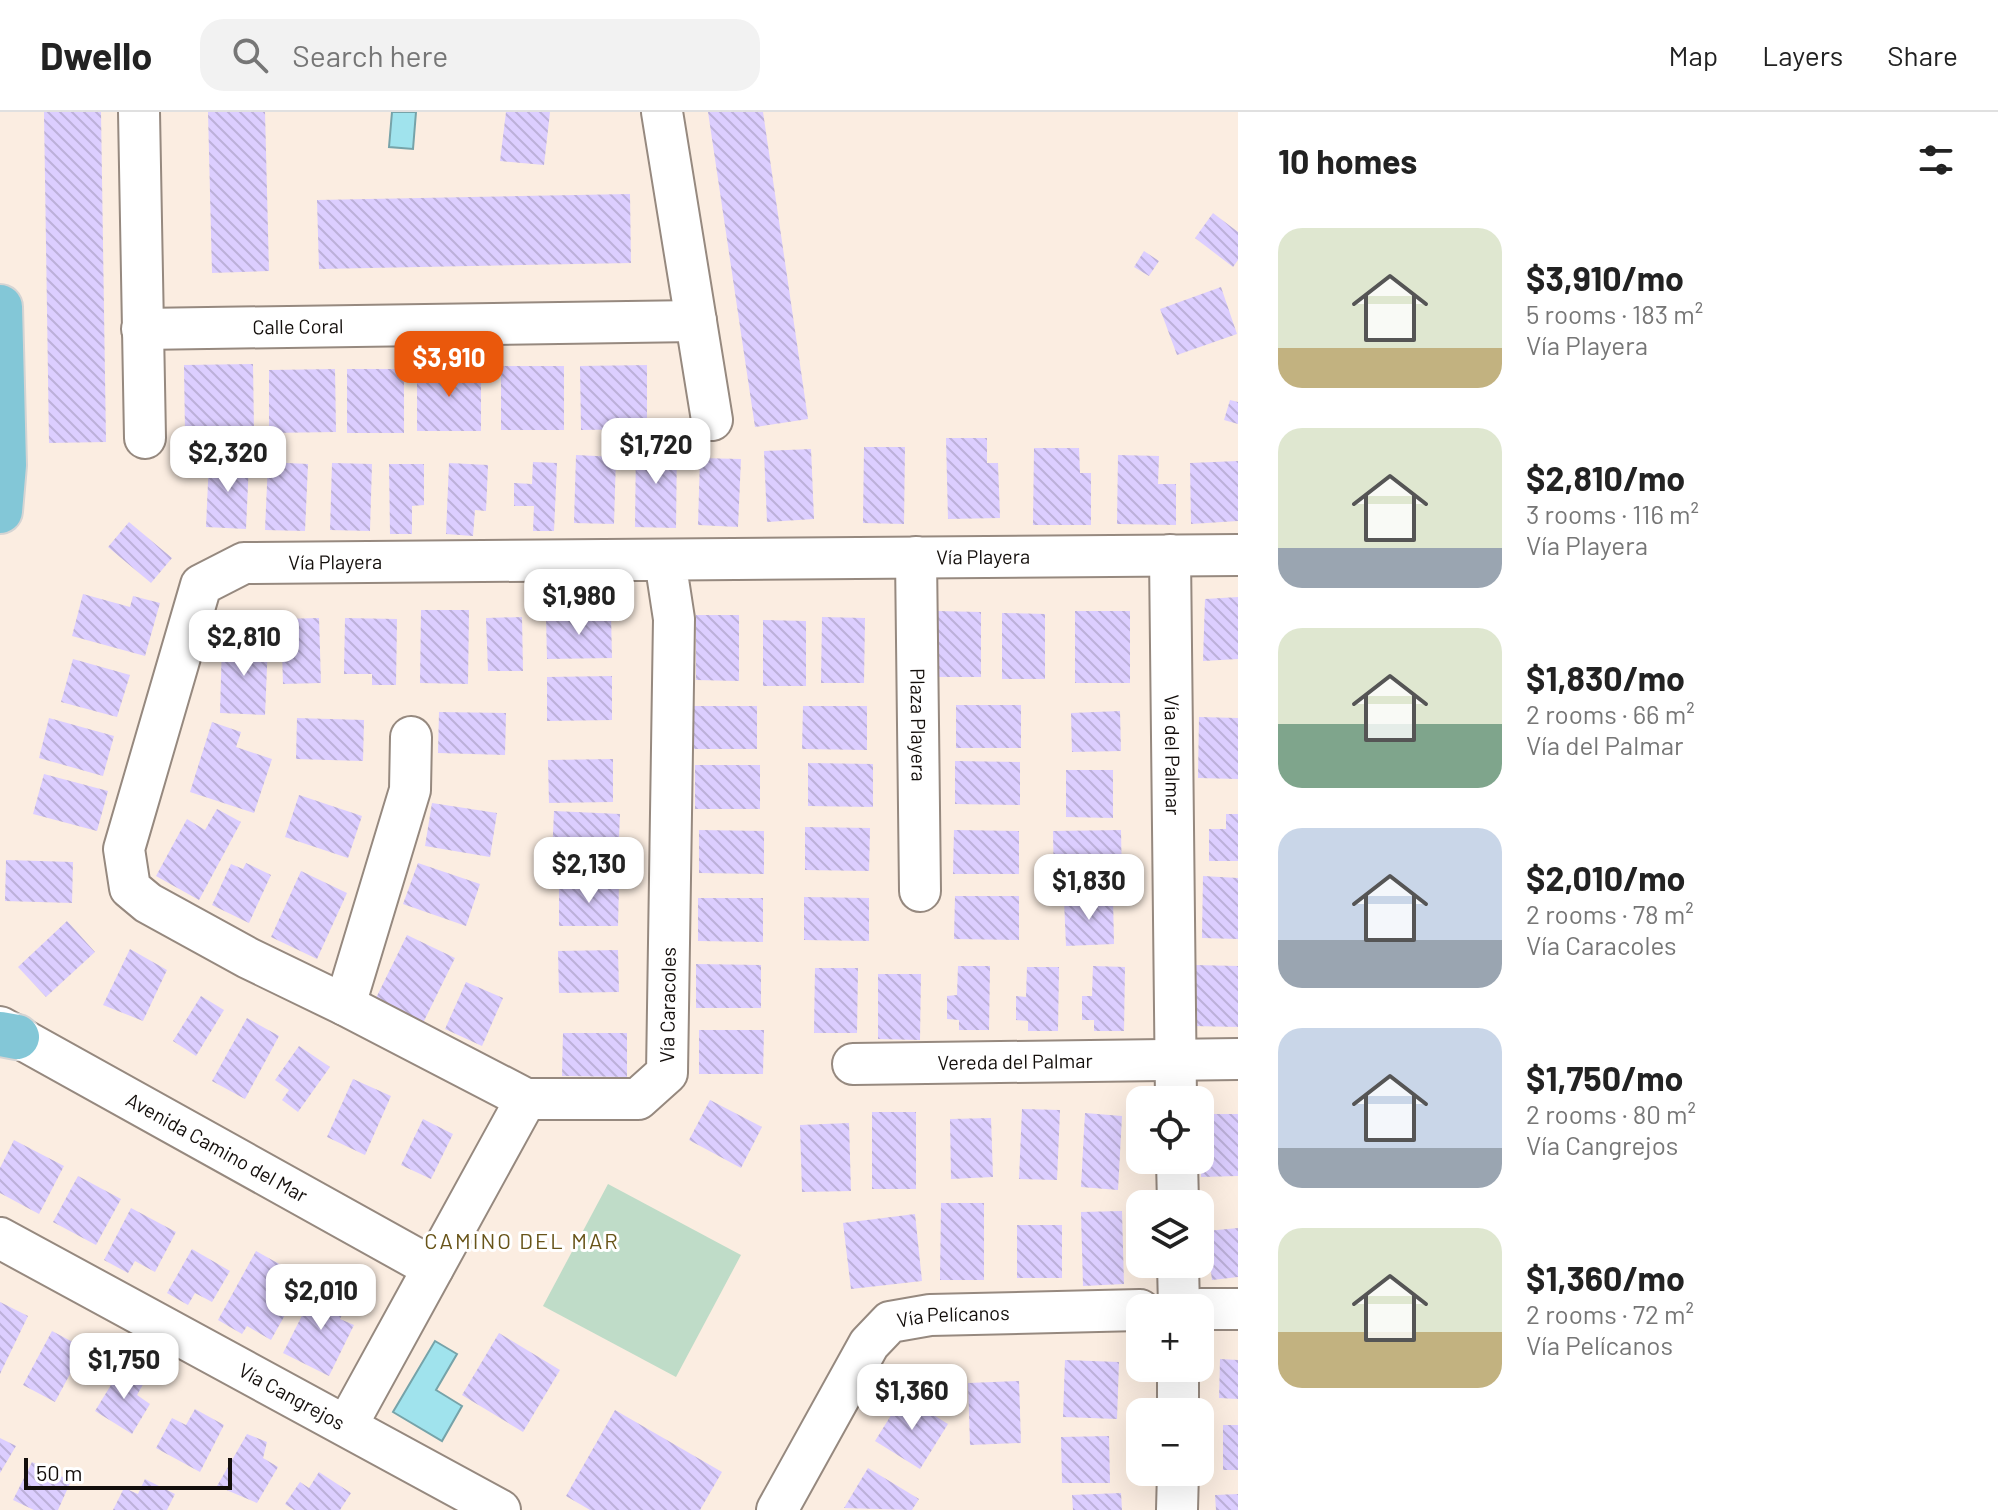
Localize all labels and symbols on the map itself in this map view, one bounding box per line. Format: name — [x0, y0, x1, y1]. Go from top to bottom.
street label: Calle Coral — [252, 313, 344, 338]
pin: $3,910 — [384, 331, 514, 399]
pin: $1,720 — [591, 418, 721, 486]
pin: $2,320 — [163, 426, 293, 494]
street label: Vía Playera — [936, 544, 1030, 568]
street label: Vía Playera — [288, 549, 382, 574]
pin: $1,980 — [514, 569, 644, 637]
pin: $2,810 — [179, 610, 309, 678]
street label: Plaza Playera — [906, 668, 932, 782]
street label: Vía del Palmar — [1161, 694, 1186, 816]
pin: $2,130 — [524, 837, 654, 905]
pin: $1,830 — [1024, 854, 1154, 922]
street label: Vía Caracoles — [654, 947, 680, 1063]
street label: Vereda del Palmar — [937, 1048, 1093, 1074]
street label: Avenida Camino del Mar — [122, 1087, 312, 1207]
district label: CAMINO DEL MAR — [424, 1227, 620, 1253]
pin: $2,010 — [256, 1264, 386, 1332]
street label: Vía Pelícanos — [895, 1300, 1010, 1332]
pin: $1,750 — [59, 1333, 189, 1401]
street label: Vía Cangrejos — [235, 1357, 349, 1434]
pin: $1,360 — [847, 1364, 977, 1432]
scale bar — [24, 1454, 232, 1490]

